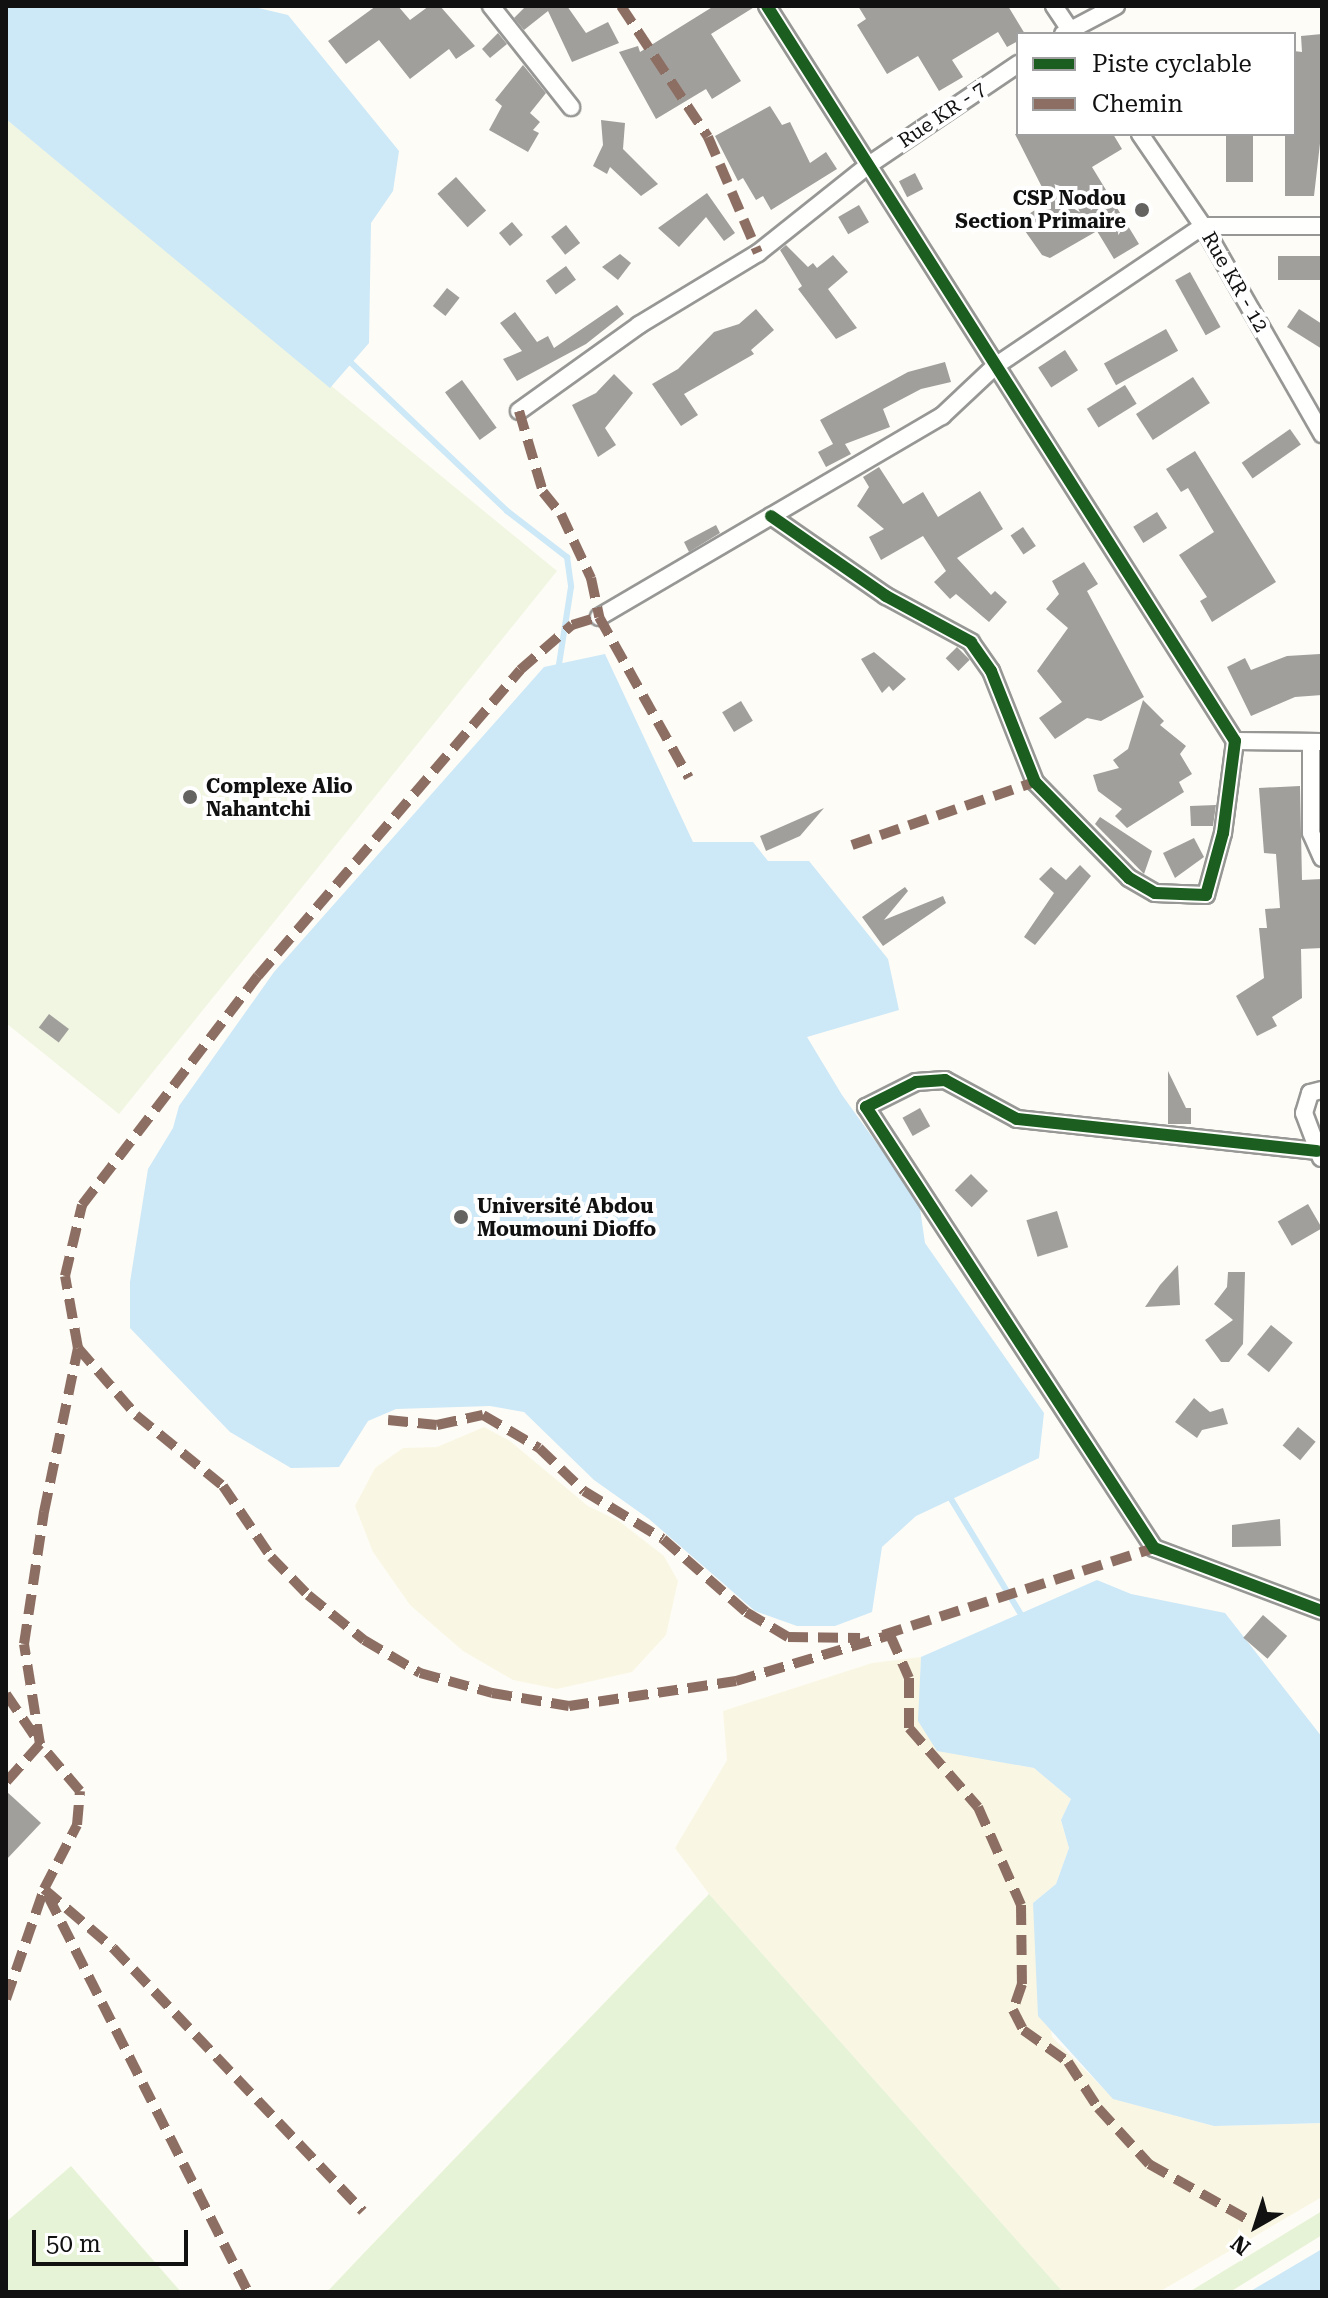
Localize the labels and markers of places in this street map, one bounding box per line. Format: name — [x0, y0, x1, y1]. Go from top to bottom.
place label: CSP Nodou Section Primaire — [955, 186, 1126, 233]
marker: CSP Nodou Section Primaire — [1133, 201, 1151, 219]
place label: Complexe Alio Nahantchi — [206, 774, 353, 821]
marker: Complexe Alio Nahantchi — [181, 788, 199, 806]
place label: Université Abdou Moumouni Dioffo — [477, 1194, 656, 1241]
marker: Université Abdou Moumouni Dioffo — [452, 1208, 470, 1226]

